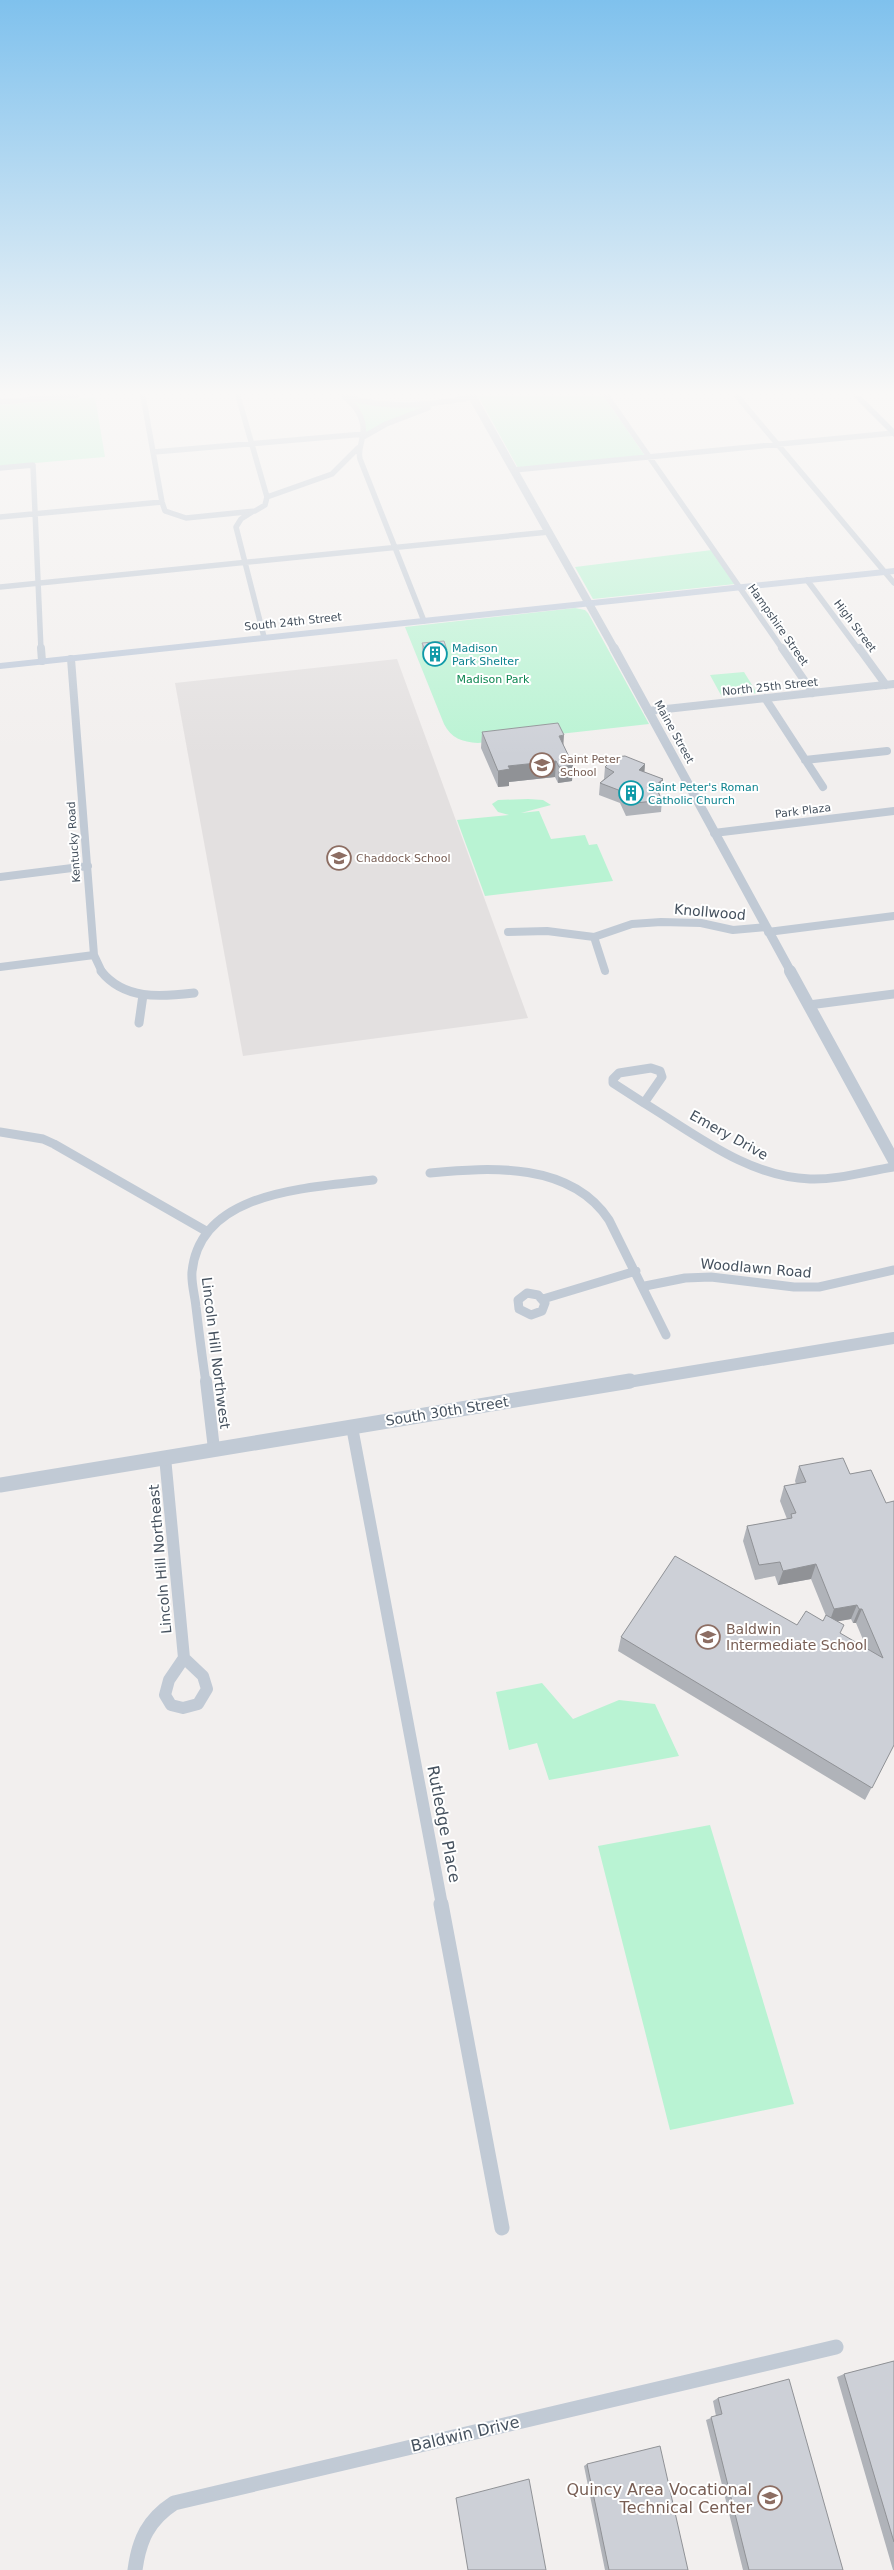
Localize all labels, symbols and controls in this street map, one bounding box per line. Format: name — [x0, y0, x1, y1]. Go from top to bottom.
street label: Hampshire Street — [745, 582, 811, 669]
street label: High Street — [831, 597, 879, 655]
street label: South 24th Street — [244, 610, 343, 634]
building icon: Madison Park Shelter — [422, 641, 448, 667]
place label: Madison Park Shelter — [452, 642, 519, 668]
park label: Madison Park — [457, 673, 530, 686]
street label: North 25th Street — [721, 675, 819, 699]
street label: Maine Street — [651, 698, 697, 766]
school or university icon: Saint Peter School — [529, 752, 555, 778]
place label: Saint Peter School — [560, 753, 621, 779]
building icon: Saint Peter's Roman Catholic Church — [618, 780, 644, 806]
place label: Saint Peter's Roman Catholic Church — [648, 781, 759, 807]
street label: Kentucky Road — [65, 801, 83, 883]
street label: Park Plaza — [774, 801, 832, 821]
school or university icon: Chaddock School — [326, 845, 352, 871]
place label: Chaddock School — [356, 852, 451, 865]
street label: Knollwood — [674, 901, 746, 923]
street label: Emery Drive — [687, 1107, 771, 1163]
street label: Woodlawn Road — [700, 1255, 812, 1281]
street label: Lincoln Hill Northwest — [199, 1276, 233, 1430]
street label: South 30th Street — [384, 1393, 510, 1429]
street label: Lincoln Hill Northeast — [145, 1483, 174, 1634]
place label: Baldwin Intermediate School — [726, 1621, 867, 1653]
school or university icon: Baldwin Intermediate School — [695, 1624, 721, 1650]
street label: Rutledge Place — [423, 1764, 465, 1884]
street label: Baldwin Drive — [409, 2412, 521, 2456]
place label: Quincy Area Vocational Technical Center — [566, 2480, 752, 2517]
school or university icon: Quincy Area Vocational Technical Center — [757, 2485, 783, 2511]

